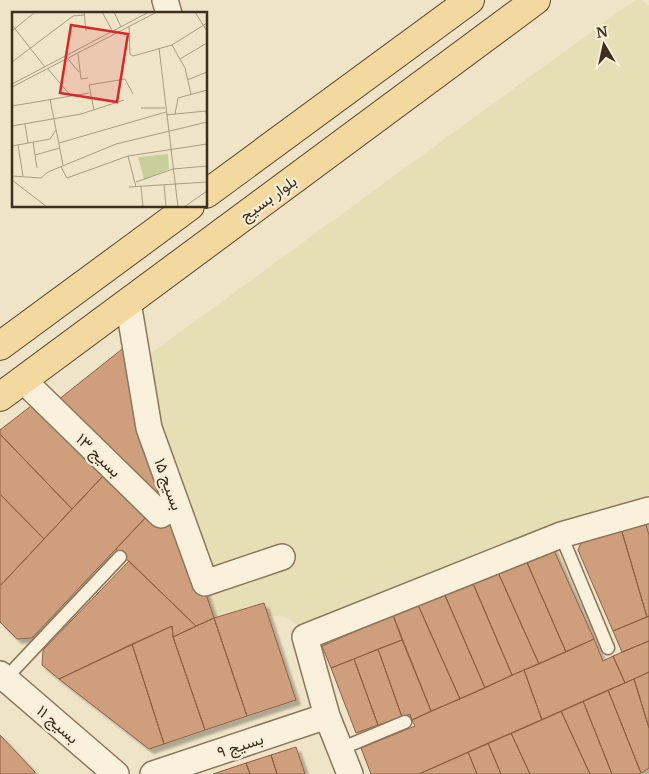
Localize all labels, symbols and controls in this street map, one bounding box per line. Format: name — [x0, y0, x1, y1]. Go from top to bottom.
inset map — [12, 12, 208, 208]
north arrow — [579, 20, 629, 70]
text: N — [595, 22, 609, 42]
street label: بلوار بسیج — [236, 171, 302, 227]
street label: بسیج ۱۳ — [71, 429, 126, 483]
street label: بسیج ۱۵ — [149, 455, 188, 513]
street label: بسیج ۱۱ — [32, 700, 83, 749]
street label: بسیج ۹ — [214, 728, 266, 764]

